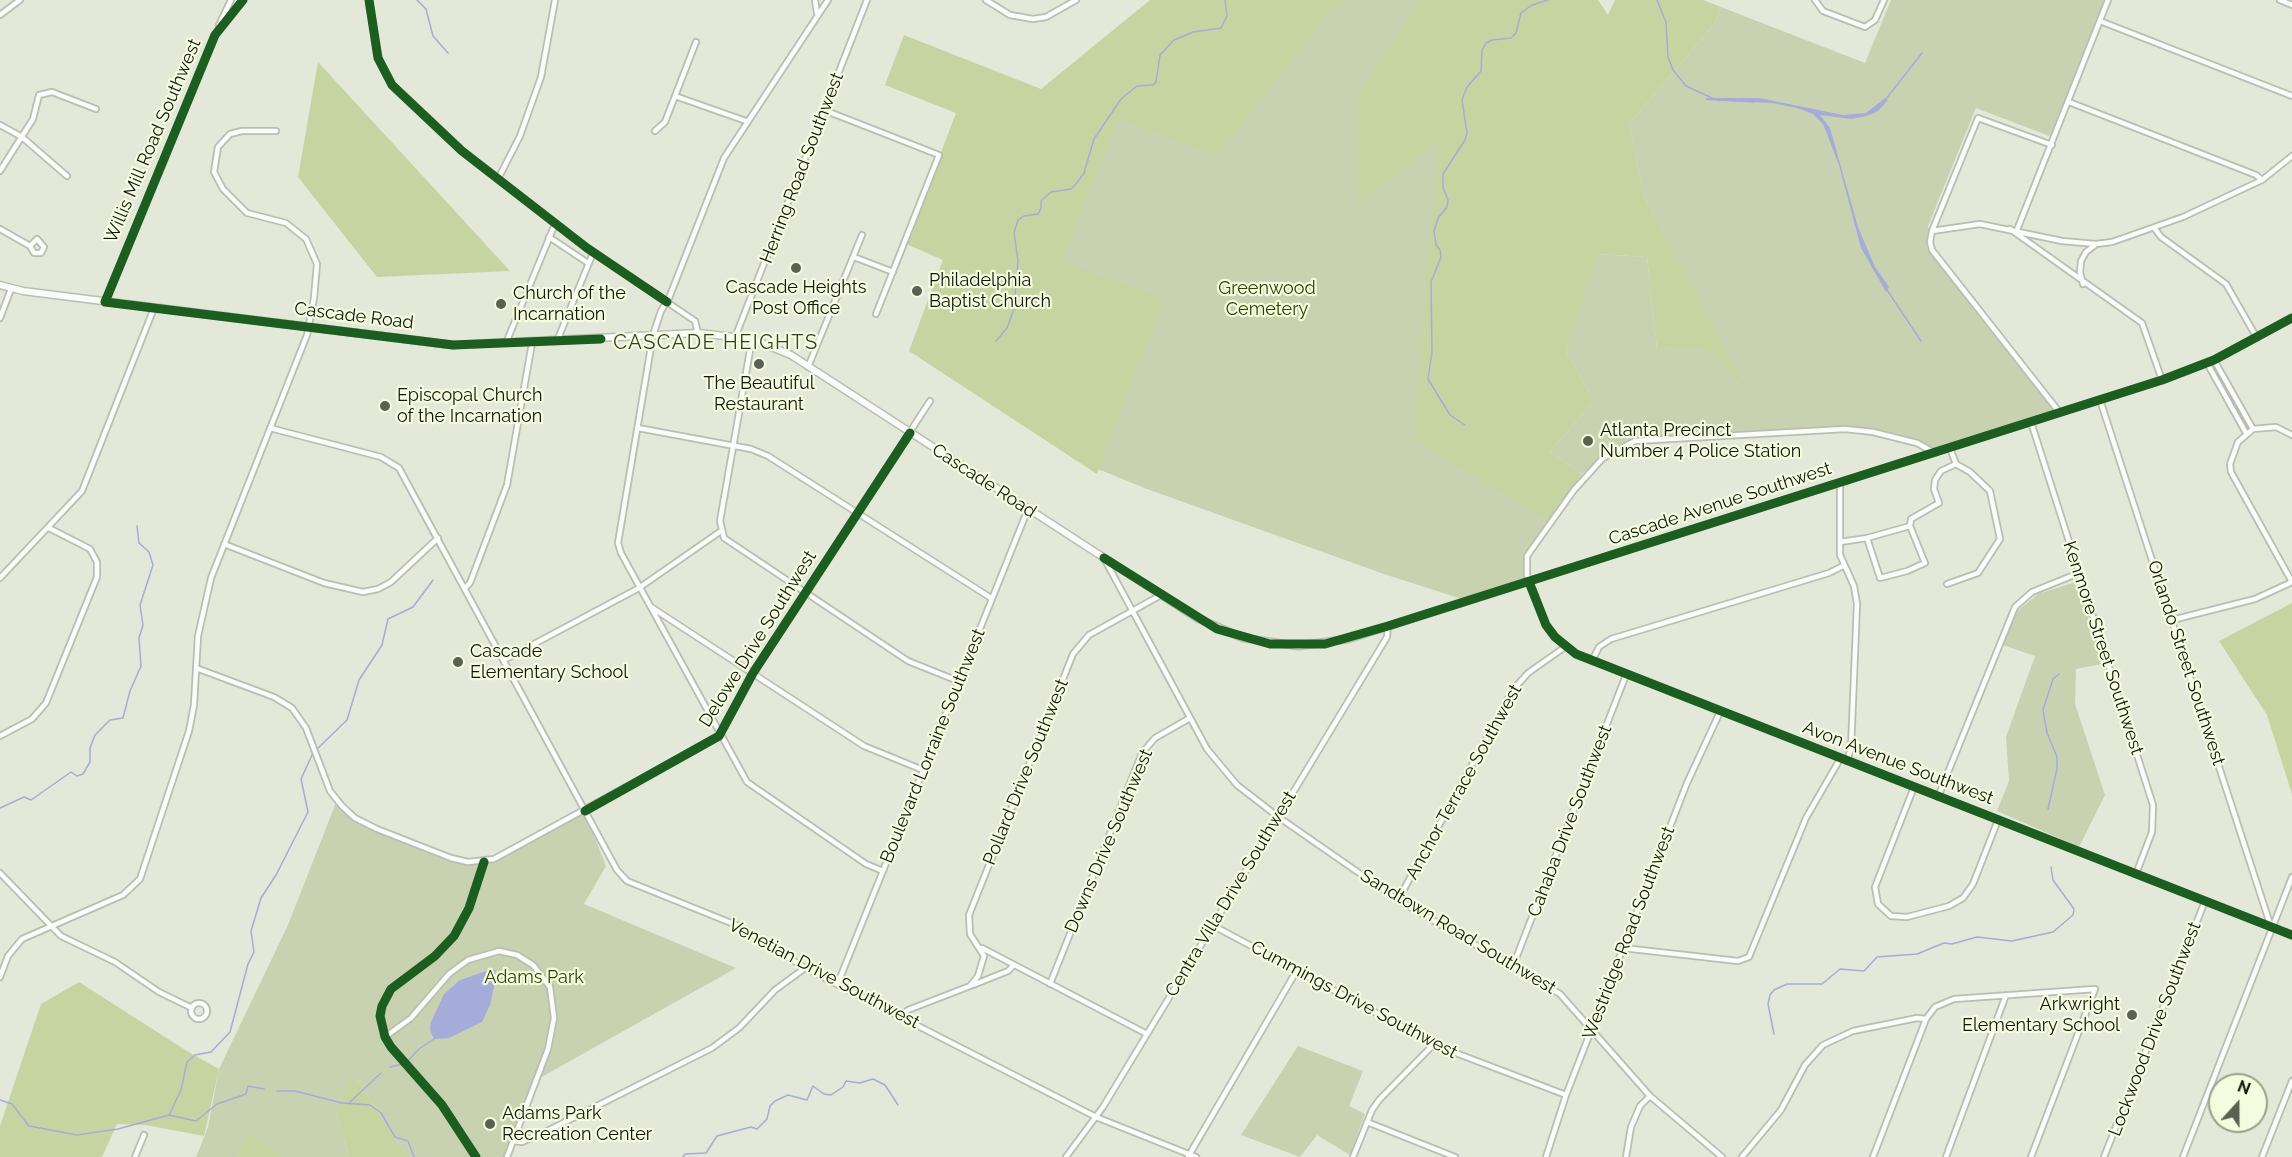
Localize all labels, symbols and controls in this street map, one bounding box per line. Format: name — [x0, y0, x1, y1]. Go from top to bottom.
street label: Willis Mill Road Southwest — [100, 36, 206, 246]
street label: Herring Road Southwest — [756, 70, 848, 266]
marker: Cascade Heights Post Office — [789, 261, 803, 275]
place label: Philadelphia Baptist Church — [929, 270, 1051, 312]
place label: Cascade Heights Post Office — [726, 277, 866, 320]
park label: Greenwood Cemetery — [1218, 278, 1316, 320]
place label: Church of the Incarnation — [513, 283, 626, 326]
marker: Philadelphia Baptist Church — [910, 284, 924, 298]
marker: Church of the Incarnation — [494, 297, 508, 311]
street label: Cascade Road — [293, 298, 415, 334]
district label: CASCADE HEIGHTS — [613, 331, 819, 355]
marker: The Beautiful Restaurant — [752, 357, 766, 371]
place label: The Beautiful Restaurant — [703, 373, 815, 416]
place label: Episcopal Church of the Incarnation — [397, 385, 542, 428]
marker: Episcopal Church of the Incarnation — [378, 399, 392, 413]
place label: Atlanta Precinct Number 4 Police Station — [1600, 420, 1801, 462]
marker: Atlanta Precinct Number 4 Police Station — [1581, 434, 1595, 448]
street label: Cascade Road — [928, 439, 1040, 523]
street label: Cascade Avenue Southwest — [1606, 458, 1834, 550]
street label: Kenmore Street Southwest — [2058, 539, 2148, 757]
street label: Delowe Drive Southwest — [695, 547, 821, 731]
street label: Orlando Street Southwest — [2143, 558, 2229, 768]
street label: Boulevard Lorraine Southwest — [876, 626, 990, 866]
place label: Cascade Elementary School — [470, 641, 628, 684]
marker: Cascade Elementary School — [451, 655, 465, 669]
street label: Pollard Drive Southwest — [979, 676, 1073, 868]
street label: Anchor Terrace Southwest — [1401, 681, 1527, 883]
street label: Avon Avenue Southwest — [1800, 717, 1996, 809]
street label: Cahaba Drive Southwest — [1523, 722, 1617, 920]
street label: Downs Drive Southwest — [1060, 746, 1158, 936]
street label: Centra Villa Drive Southwest — [1161, 787, 1301, 1001]
street label: Westridge Road Southwest — [1578, 823, 1680, 1043]
street label: Sandtown Road Southwest — [1356, 865, 1560, 999]
street label: Venetian Drive Southwest — [725, 914, 923, 1034]
street label: Lockwood Drive Southwest — [2104, 919, 2206, 1139]
street label: Cummings Drive Southwest — [1247, 936, 1461, 1064]
park label: Adams Park — [484, 967, 584, 989]
place label: Arkwright Elementary School — [1962, 994, 2120, 1036]
marker: Arkwright Elementary School — [2125, 1008, 2139, 1022]
north arrow — [2208, 1073, 2268, 1133]
text: N — [2235, 1077, 2253, 1099]
place label: Adams Park Recreation Center — [502, 1103, 652, 1146]
marker: Adams Park Recreation Center — [483, 1117, 497, 1131]

